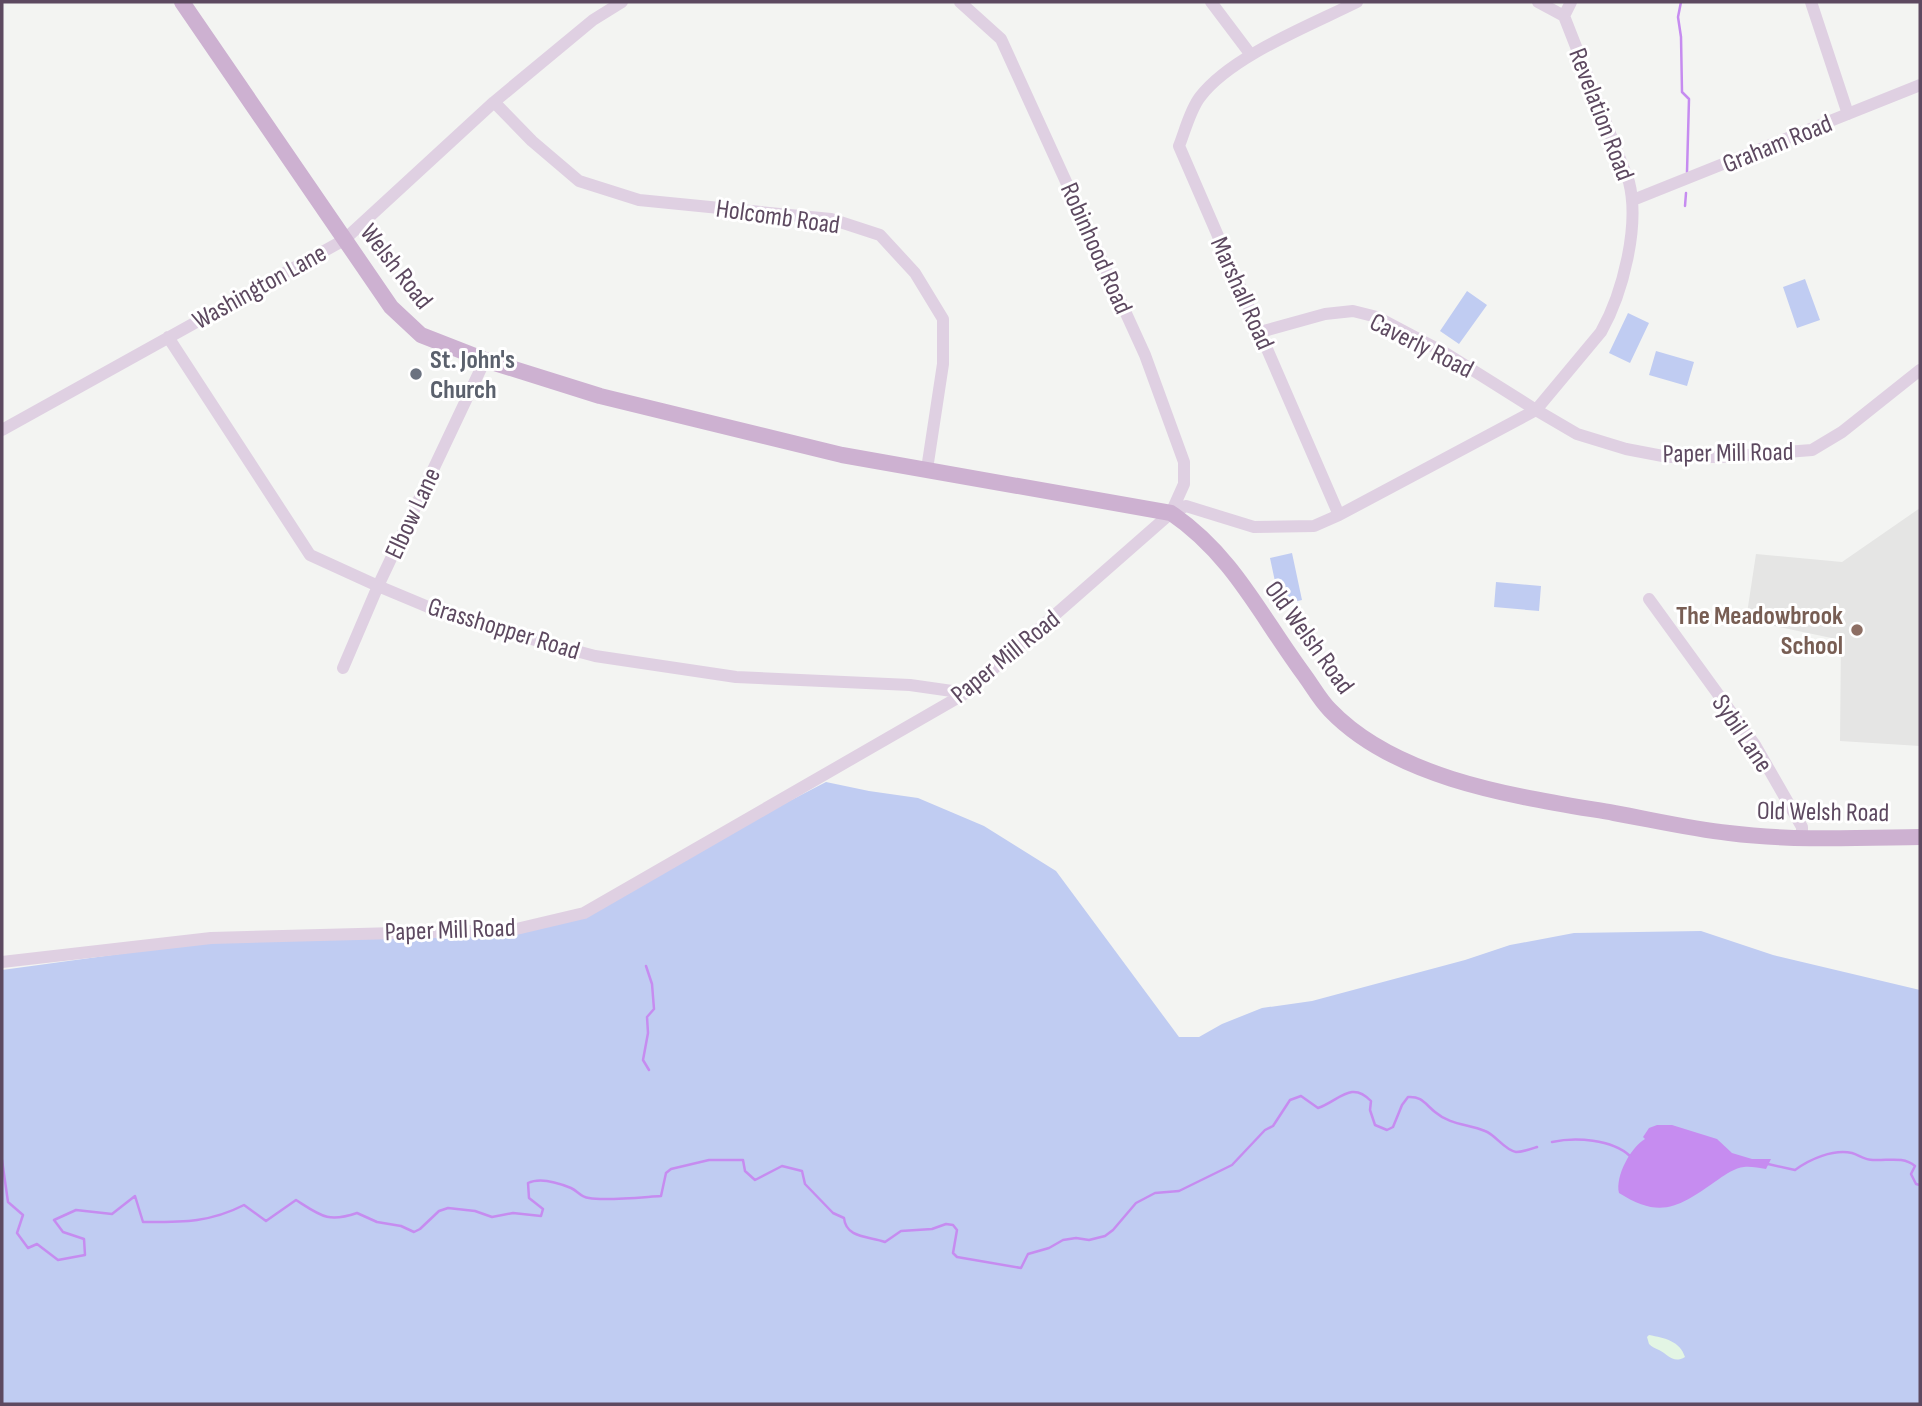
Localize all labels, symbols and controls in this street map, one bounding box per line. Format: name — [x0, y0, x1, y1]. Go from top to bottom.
street label: Revelation Road — [1561, 44, 1640, 185]
street label: Graham Road — [1718, 108, 1837, 180]
street label: Robinhood Road — [1053, 178, 1138, 319]
street label: Holcomb Road — [714, 193, 842, 242]
street label: Welsh Road — [353, 218, 439, 316]
street label: Marshall Road — [1203, 232, 1280, 355]
street label: Washington Lane — [188, 238, 332, 337]
street label: Caverly Road — [1364, 307, 1478, 386]
place label: St. John's Church — [430, 345, 515, 406]
marker: St. John's Church — [408, 366, 424, 382]
street label: Paper Mill Road — [1662, 437, 1794, 470]
street label: Elbow Lane — [379, 463, 448, 564]
street label: Old Welsh Road — [1257, 575, 1360, 701]
street label: Grasshopper Road — [424, 592, 583, 667]
place label: The Meadowbrook School — [1676, 601, 1843, 662]
street label: Paper Mill Road — [945, 604, 1067, 710]
marker: The Meadowbrook School — [1849, 622, 1865, 638]
street label: Sybil Lane — [1705, 689, 1779, 779]
street label: Old Welsh Road — [1757, 796, 1889, 829]
street label: Paper Mill Road — [384, 913, 516, 948]

